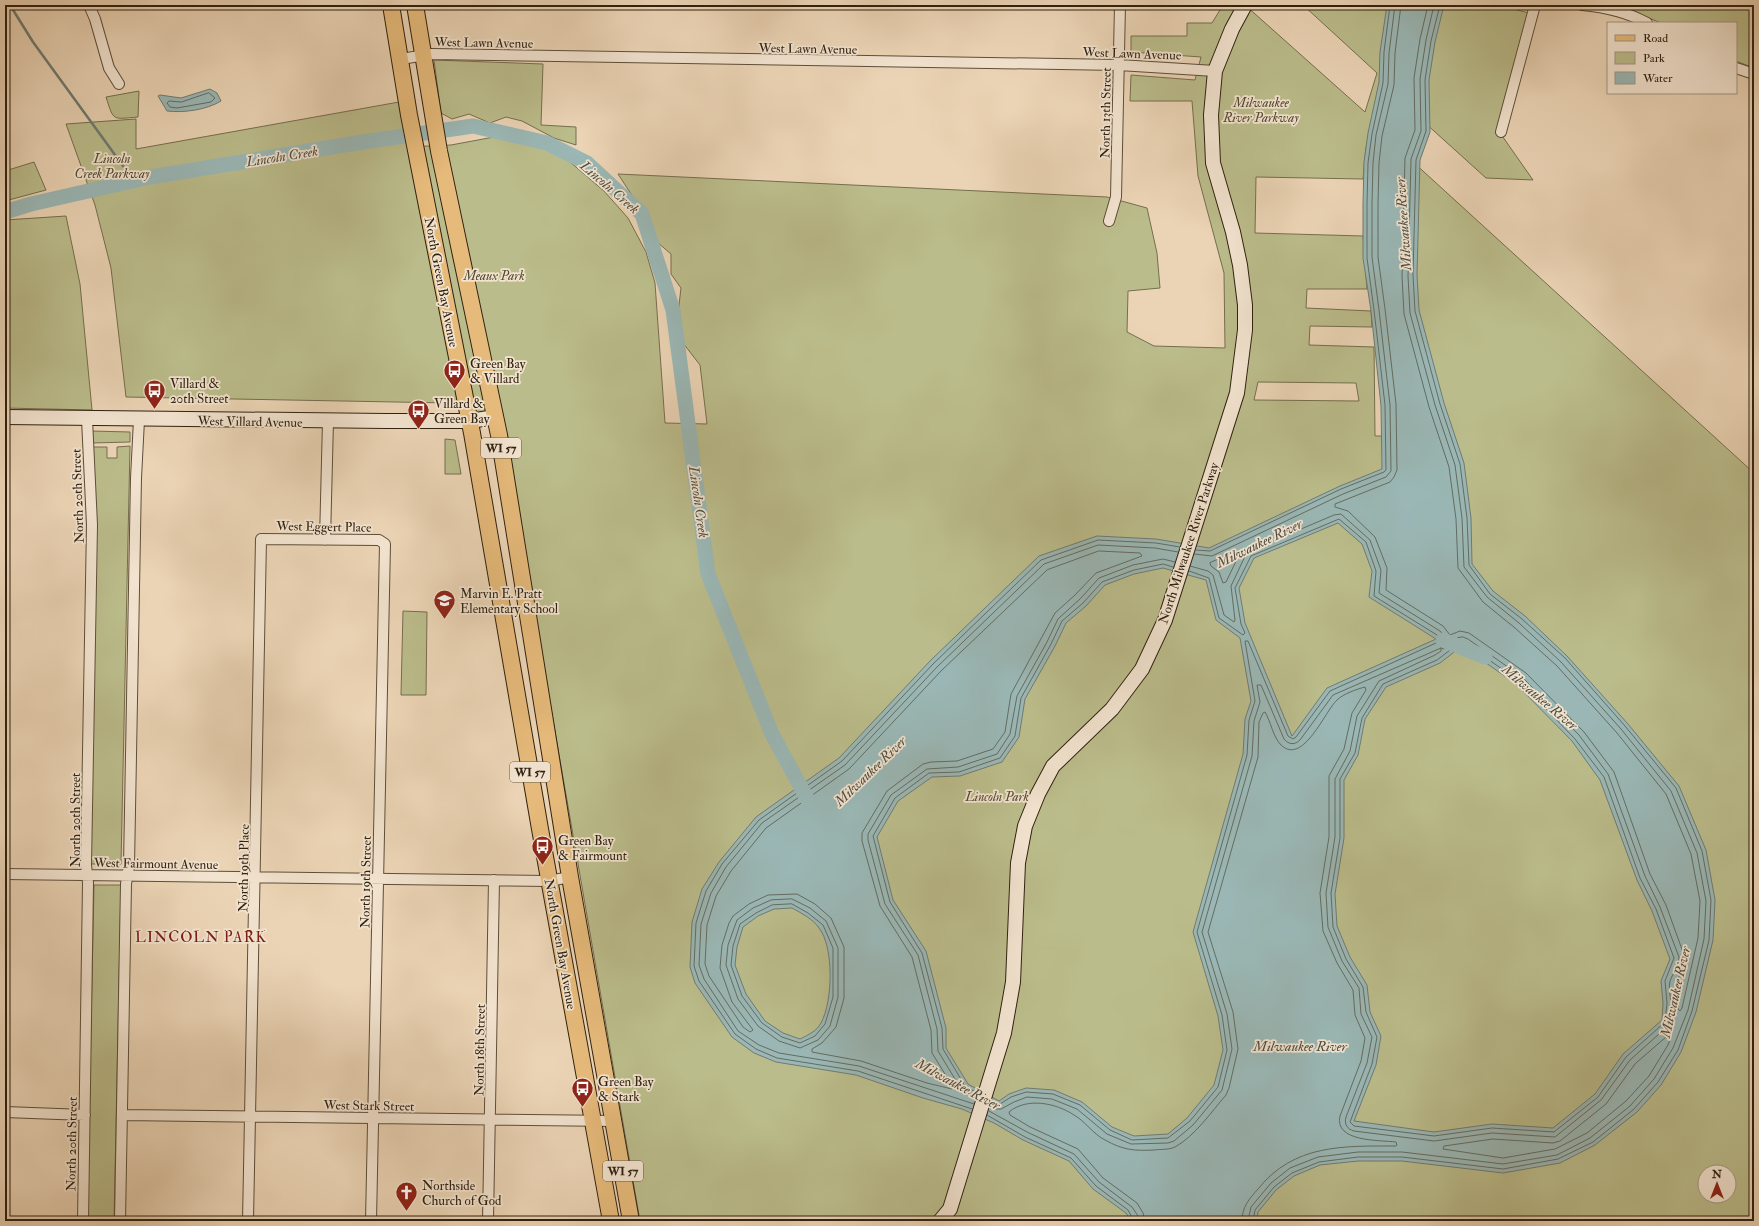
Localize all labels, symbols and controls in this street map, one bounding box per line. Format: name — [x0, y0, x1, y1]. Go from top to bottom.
legend — [1607, 22, 1737, 94]
text: Road — [1643, 31, 1668, 46]
street label: West Lawn Avenue — [434, 34, 534, 52]
street label: West Lawn Avenue — [758, 40, 858, 58]
street label: West Lawn Avenue — [1081, 44, 1182, 64]
text: Park — [1643, 51, 1665, 66]
street label: North 13th Street — [1097, 67, 1115, 159]
text: Water — [1642, 71, 1673, 86]
park label: Milwaukee River Parkway — [1222, 95, 1299, 126]
water label: Lincoln Creek — [244, 142, 319, 171]
park label: Lincoln Creek Parkway — [75, 151, 150, 182]
water label: Lincoln Creek — [576, 157, 643, 218]
water label: Milwaukee River — [1392, 176, 1415, 272]
street label: North Green Bay Avenue — [420, 216, 462, 349]
park label: Meaux Park — [462, 268, 525, 284]
place label: Green Bay & Villard — [470, 356, 526, 387]
bus stop icon: Green Bay & Villard — [441, 357, 467, 390]
place label: Villard & 20th Street — [170, 376, 228, 407]
bus stop icon: Villard & 20th Street — [141, 377, 167, 410]
place label: Villard & Green Bay — [434, 396, 490, 428]
bus stop icon: Villard & Green Bay — [406, 397, 432, 430]
street label: West Villard Avenue — [196, 413, 303, 431]
road number: WI 57 — [481, 438, 521, 458]
street label: North 20th Street — [68, 448, 88, 543]
street label: North Milwaukee River Parkway — [1155, 460, 1224, 626]
water label: Lincoln Creek — [685, 464, 712, 539]
water label: Milwaukee River — [1213, 515, 1306, 572]
street label: West Eggert Place — [275, 518, 372, 536]
place label: Marvin E. Pratt Elementary School — [460, 586, 559, 618]
school or university icon: Marvin E. Pratt Elementary School — [431, 587, 457, 620]
water label: Milwaukee River — [1498, 660, 1581, 734]
water label: Milwaukee River — [830, 732, 910, 811]
road number: WI 57 — [510, 762, 550, 782]
street label: North 20th Street — [68, 773, 84, 867]
park label: Lincoln Park — [964, 789, 1029, 805]
street label: North 19th Place — [235, 823, 253, 912]
place label: Green Bay & Fairmount — [558, 833, 627, 864]
bus stop icon: Green Bay & Fairmount — [529, 834, 555, 867]
street label: North 19th Street — [357, 836, 375, 928]
street label: West Fairmount Avenue — [93, 855, 219, 873]
street label: North Green Bay Avenue — [540, 878, 579, 1011]
district label: LINCOLN PARK — [135, 928, 267, 947]
water label: Milwaukee River — [1656, 944, 1694, 1040]
street label: North 18th Street — [471, 1004, 489, 1096]
water label: Milwaukee River — [1252, 1038, 1347, 1055]
water label: Milwaukee River — [912, 1055, 1004, 1114]
place label: Green Bay & Stark — [598, 1074, 654, 1105]
bus stop icon: Green Bay & Stark — [570, 1075, 596, 1108]
street label: North 20th Street — [63, 1097, 81, 1191]
street label: West Stark Street — [322, 1097, 415, 1115]
road number: WI 57 — [603, 1161, 643, 1181]
north arrow — [1697, 1164, 1737, 1204]
text: N — [1711, 1168, 1723, 1181]
place label: Northside Church of God — [422, 1178, 502, 1209]
church icon: Northside Church of God — [394, 1179, 420, 1212]

